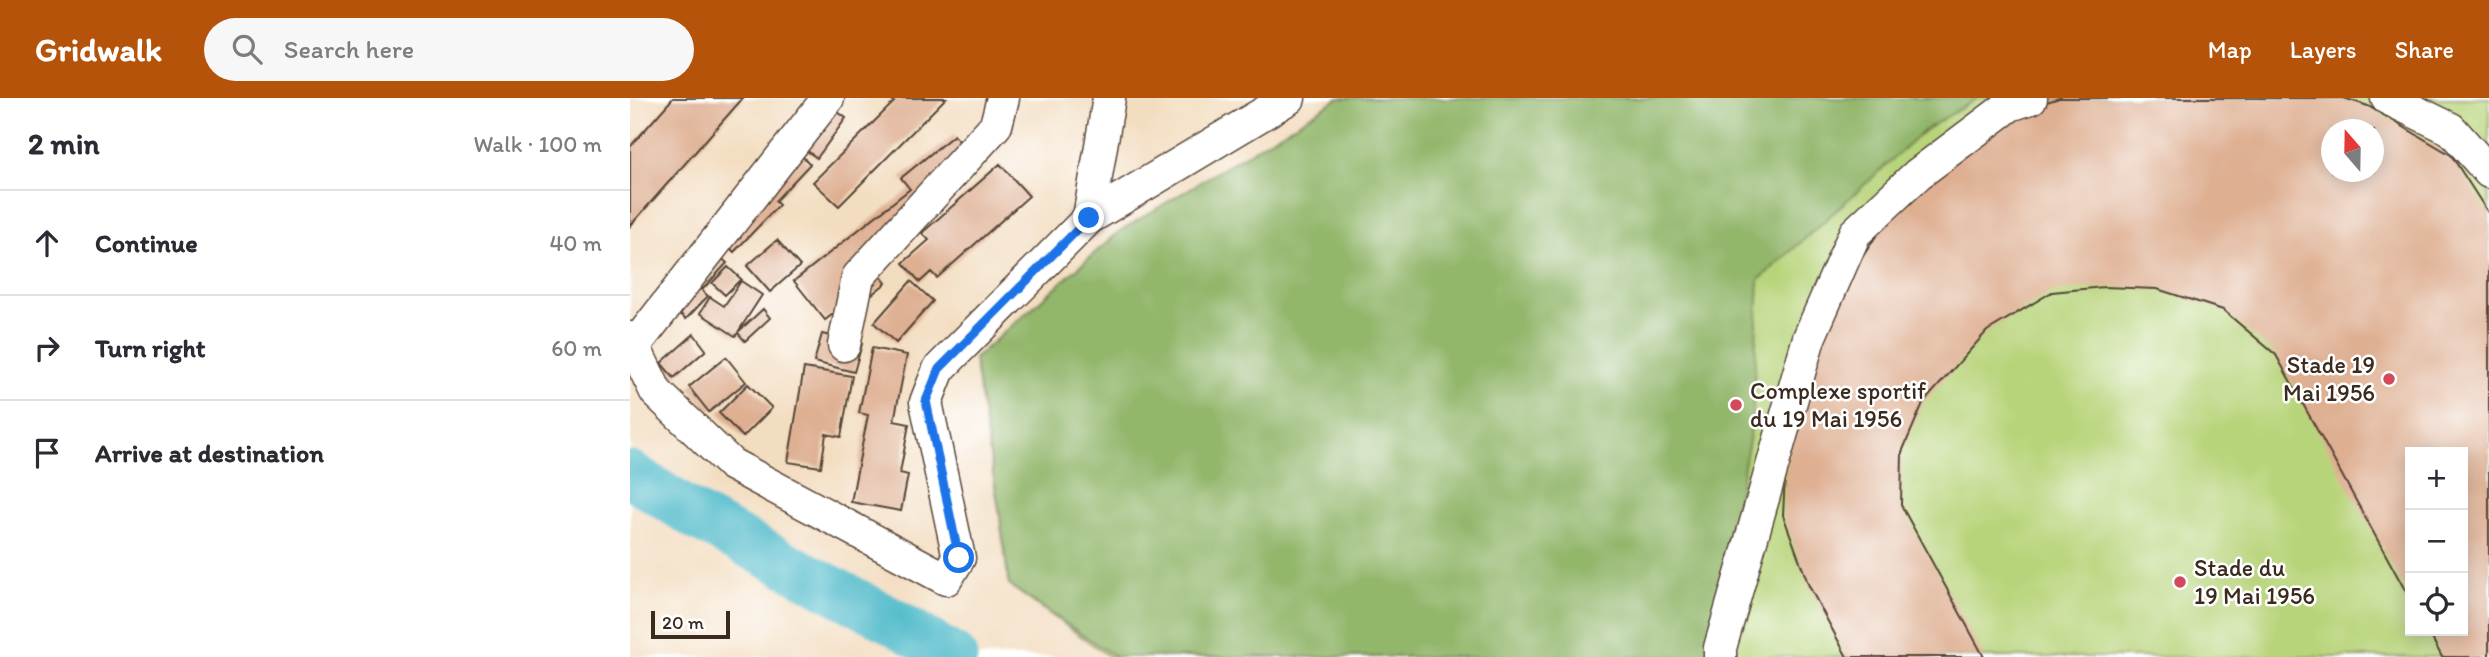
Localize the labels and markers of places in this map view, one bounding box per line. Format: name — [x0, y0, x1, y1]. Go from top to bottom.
place label: Stade 19 Mai 1956 — [2283, 350, 2375, 407]
marker: Stade 19 Mai 1956 — [2381, 371, 2397, 387]
place label: Complexe sportif du 19 Mai 1956 — [1750, 376, 1927, 433]
marker: Complexe sportif du 19 Mai 1956 — [1728, 397, 1744, 413]
place label: Stade du 19 Mai 1956 — [2194, 553, 2315, 610]
marker: Stade du 19 Mai 1956 — [2172, 574, 2188, 590]

